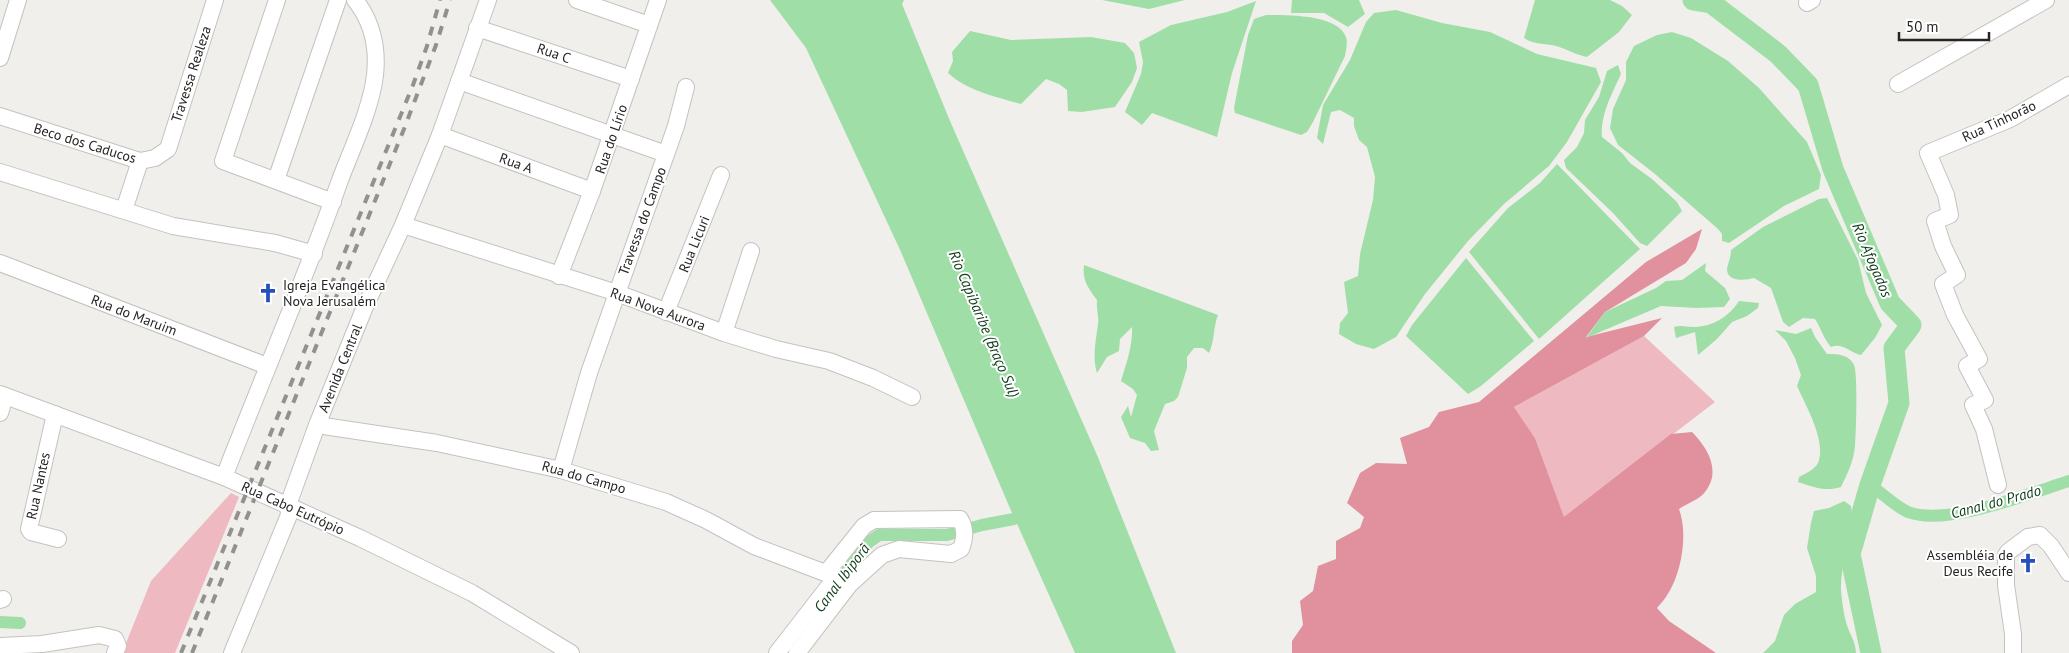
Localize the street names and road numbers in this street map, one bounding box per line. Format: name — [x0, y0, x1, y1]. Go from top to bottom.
street label: Travessa Realeza — [167, 24, 215, 124]
street label: Rua C — [535, 39, 573, 67]
street label: Rua Tinhorão — [1959, 96, 2039, 146]
street label: Rua do Lírio — [591, 102, 631, 176]
street label: Beco dos Caducos — [32, 119, 139, 167]
street label: Rua A — [497, 149, 536, 178]
street label: Travessa do Campo — [614, 164, 670, 278]
street label: Rua Licuri — [674, 213, 714, 275]
street label: Rua Nova Aurora — [608, 283, 708, 335]
street label: Rua do Maruim — [88, 290, 180, 340]
street label: Avenida Central — [314, 321, 366, 415]
street label: Rua Nantes — [22, 451, 54, 521]
street label: Rua do Campo — [540, 456, 628, 498]
street label: Rua Cabo Eutrópio — [239, 477, 347, 539]

